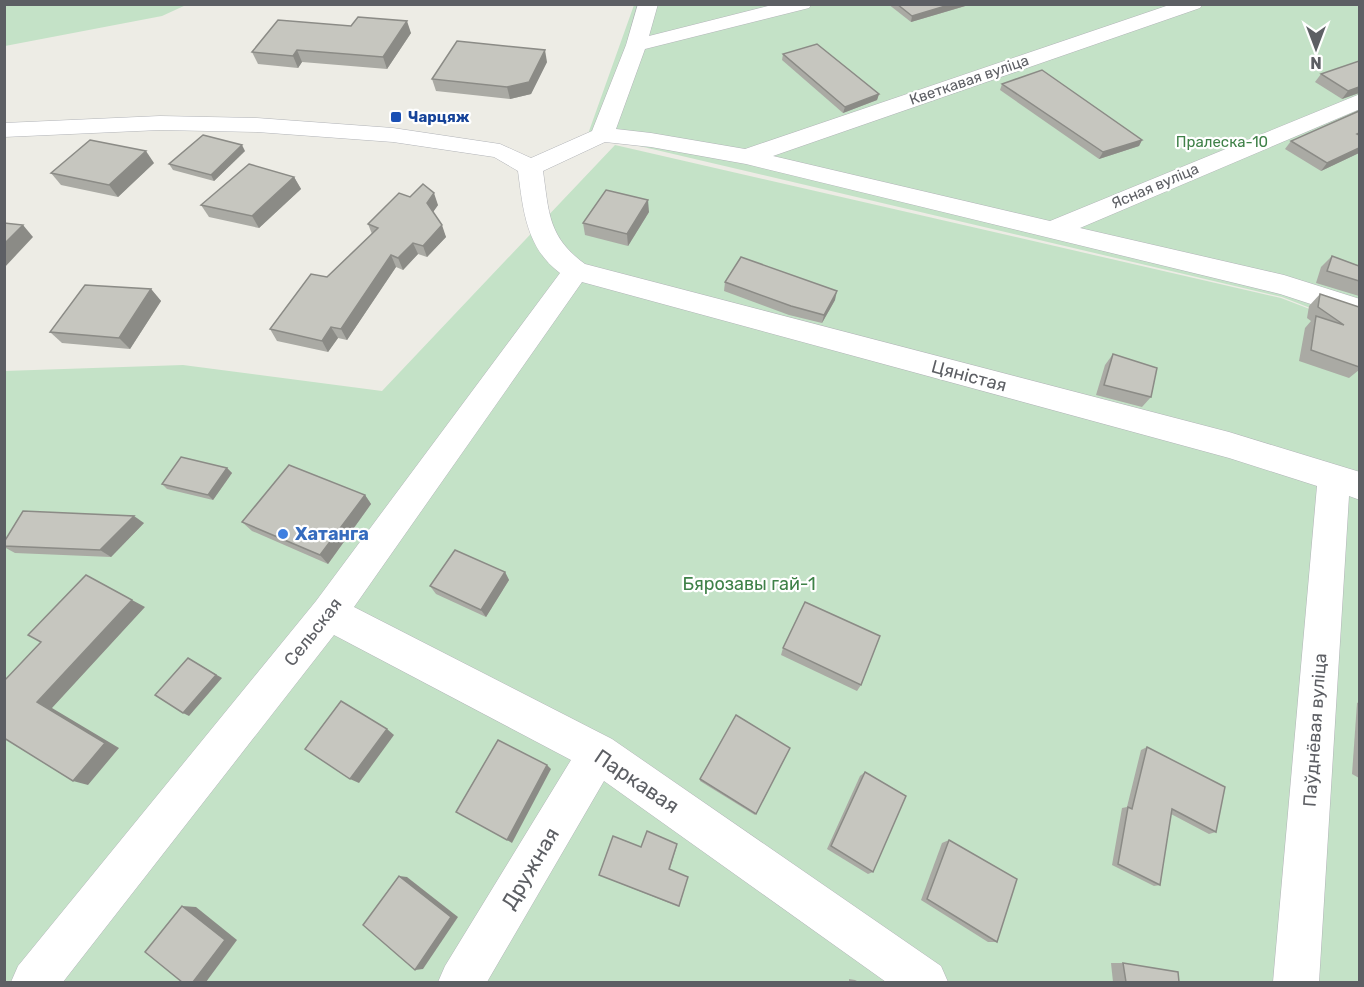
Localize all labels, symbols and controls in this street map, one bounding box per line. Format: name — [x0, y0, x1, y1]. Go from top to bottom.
north arrow — [1286, 18, 1346, 78]
street label: Кветкавая вуліца — [907, 51, 1031, 109]
text: N — [1310, 53, 1322, 72]
place label: Чарцяж — [408, 108, 470, 126]
marker: Чарцяж — [389, 110, 403, 124]
park label: Пралеска-10 — [1176, 133, 1268, 151]
street label: Ясная вуліца — [1108, 159, 1202, 213]
street label: Цяністая — [929, 355, 1009, 397]
place label: Хатанга — [295, 523, 369, 545]
marker: Хатанга — [276, 527, 290, 541]
park label: Бярозавы гай-1 — [682, 573, 816, 595]
street label: Сельская — [279, 593, 347, 671]
street label: Паўднёвая вуліца — [1299, 652, 1331, 808]
street label: Паркавая — [590, 744, 684, 818]
street label: Дружная — [496, 823, 564, 913]

